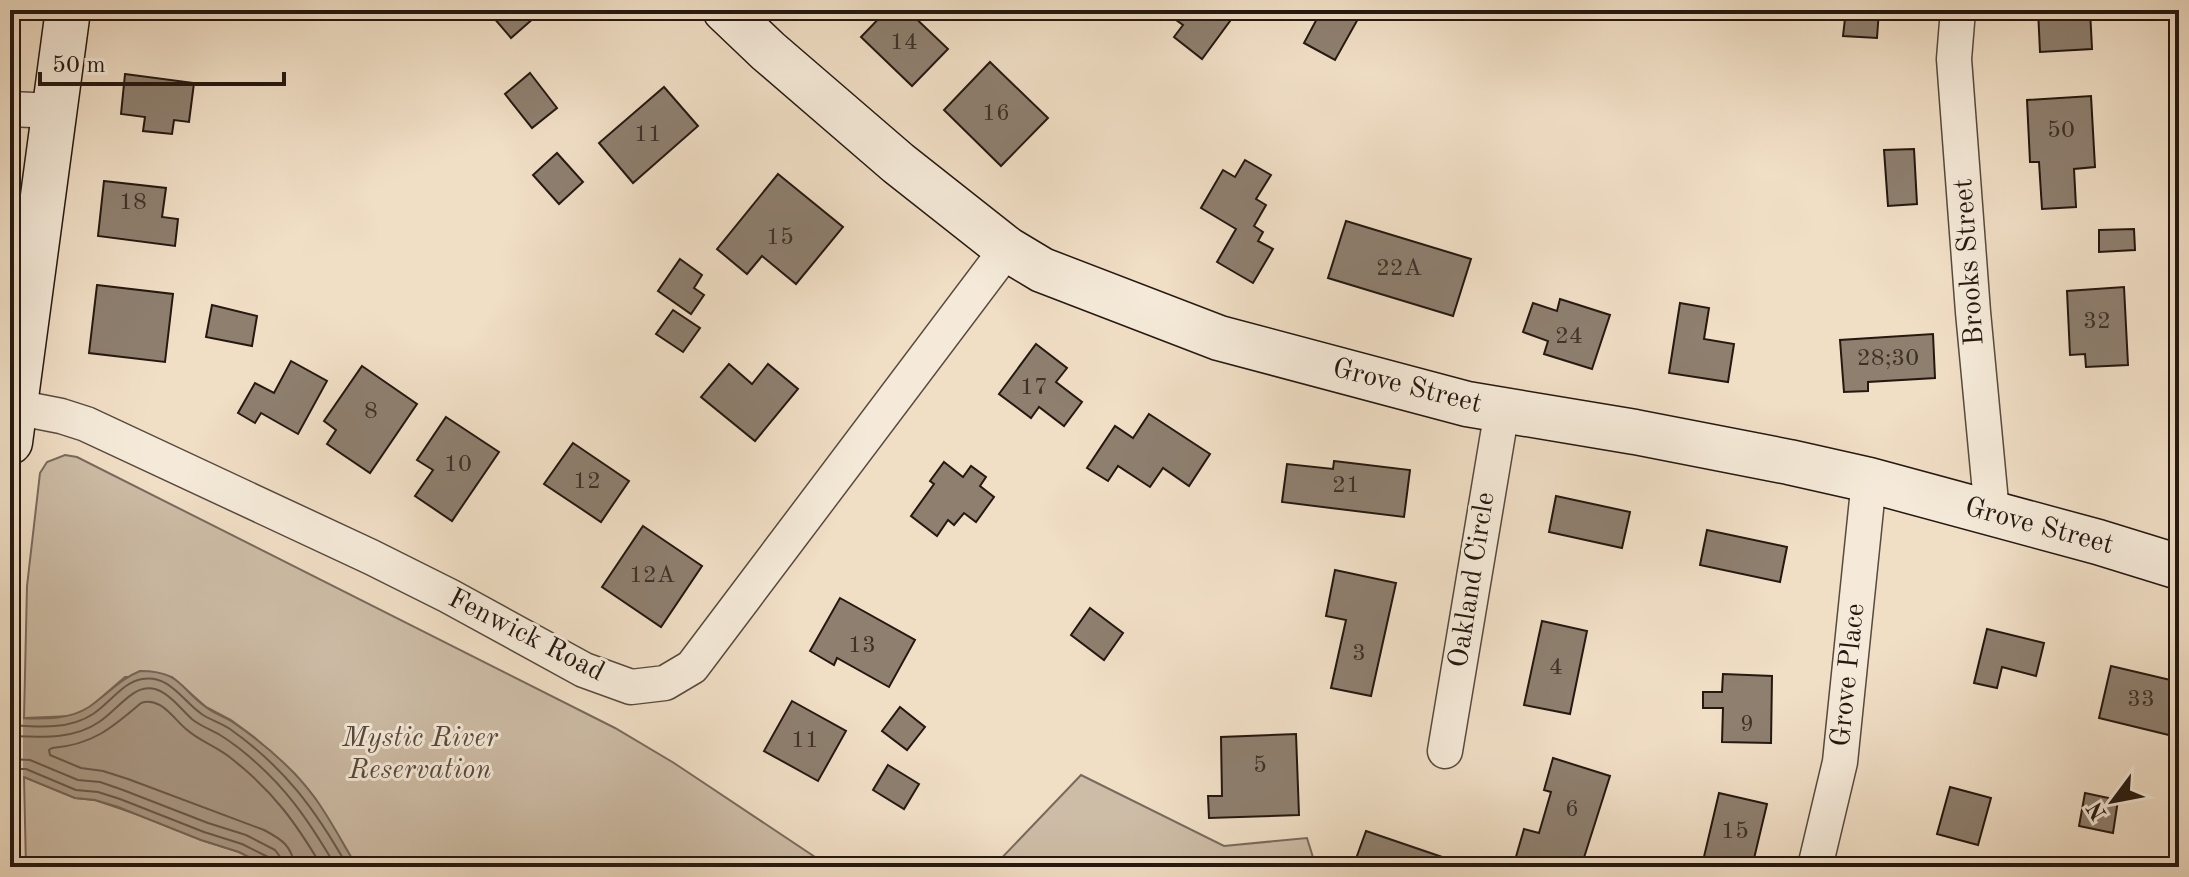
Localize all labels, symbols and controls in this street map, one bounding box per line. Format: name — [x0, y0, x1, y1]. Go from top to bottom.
house number: 14 — [890, 31, 918, 55]
scale bar — [40, 36, 284, 86]
text: 50 m — [52, 54, 106, 78]
house number: 16 — [982, 102, 1010, 126]
house number: 50 — [2047, 119, 2075, 143]
house number: 11 — [634, 123, 662, 147]
street label: Brooks Street — [1950, 178, 1990, 346]
house number: 18 — [119, 191, 147, 215]
house number: 15 — [766, 226, 794, 250]
house number: 22A — [1376, 257, 1422, 281]
house number: 32 — [2083, 310, 2111, 334]
house number: 24 — [1555, 325, 1583, 349]
house number: 28;30 — [1857, 347, 1919, 371]
street label: Grove Street — [1329, 355, 1485, 419]
house number: 17 — [1020, 376, 1048, 400]
house number: 8 — [364, 400, 378, 424]
house number: 10 — [444, 453, 472, 477]
house number: 12 — [573, 470, 601, 494]
house number: 21 — [1332, 474, 1360, 498]
street label: Oakland Circle — [1445, 490, 1501, 670]
street label: Grove Street — [1962, 494, 2116, 560]
house number: 12A — [629, 564, 675, 588]
street label: Fenwick Road — [443, 585, 609, 687]
street label: Grove Place — [1828, 602, 1870, 748]
house number: 13 — [848, 634, 876, 658]
house number: 3 — [1352, 642, 1366, 666]
house number: 4 — [1549, 656, 1563, 680]
house number: 33 — [2127, 688, 2155, 712]
house number: 9 — [1740, 713, 1754, 737]
park label: Mystic River Reservation — [341, 725, 499, 785]
house number: 11 — [791, 729, 819, 753]
house number: 5 — [1253, 754, 1267, 778]
north arrow — [2073, 761, 2153, 841]
text: N — [2084, 797, 2112, 823]
house number: 6 — [1565, 798, 1579, 822]
house number: 15 — [1721, 820, 1749, 844]

